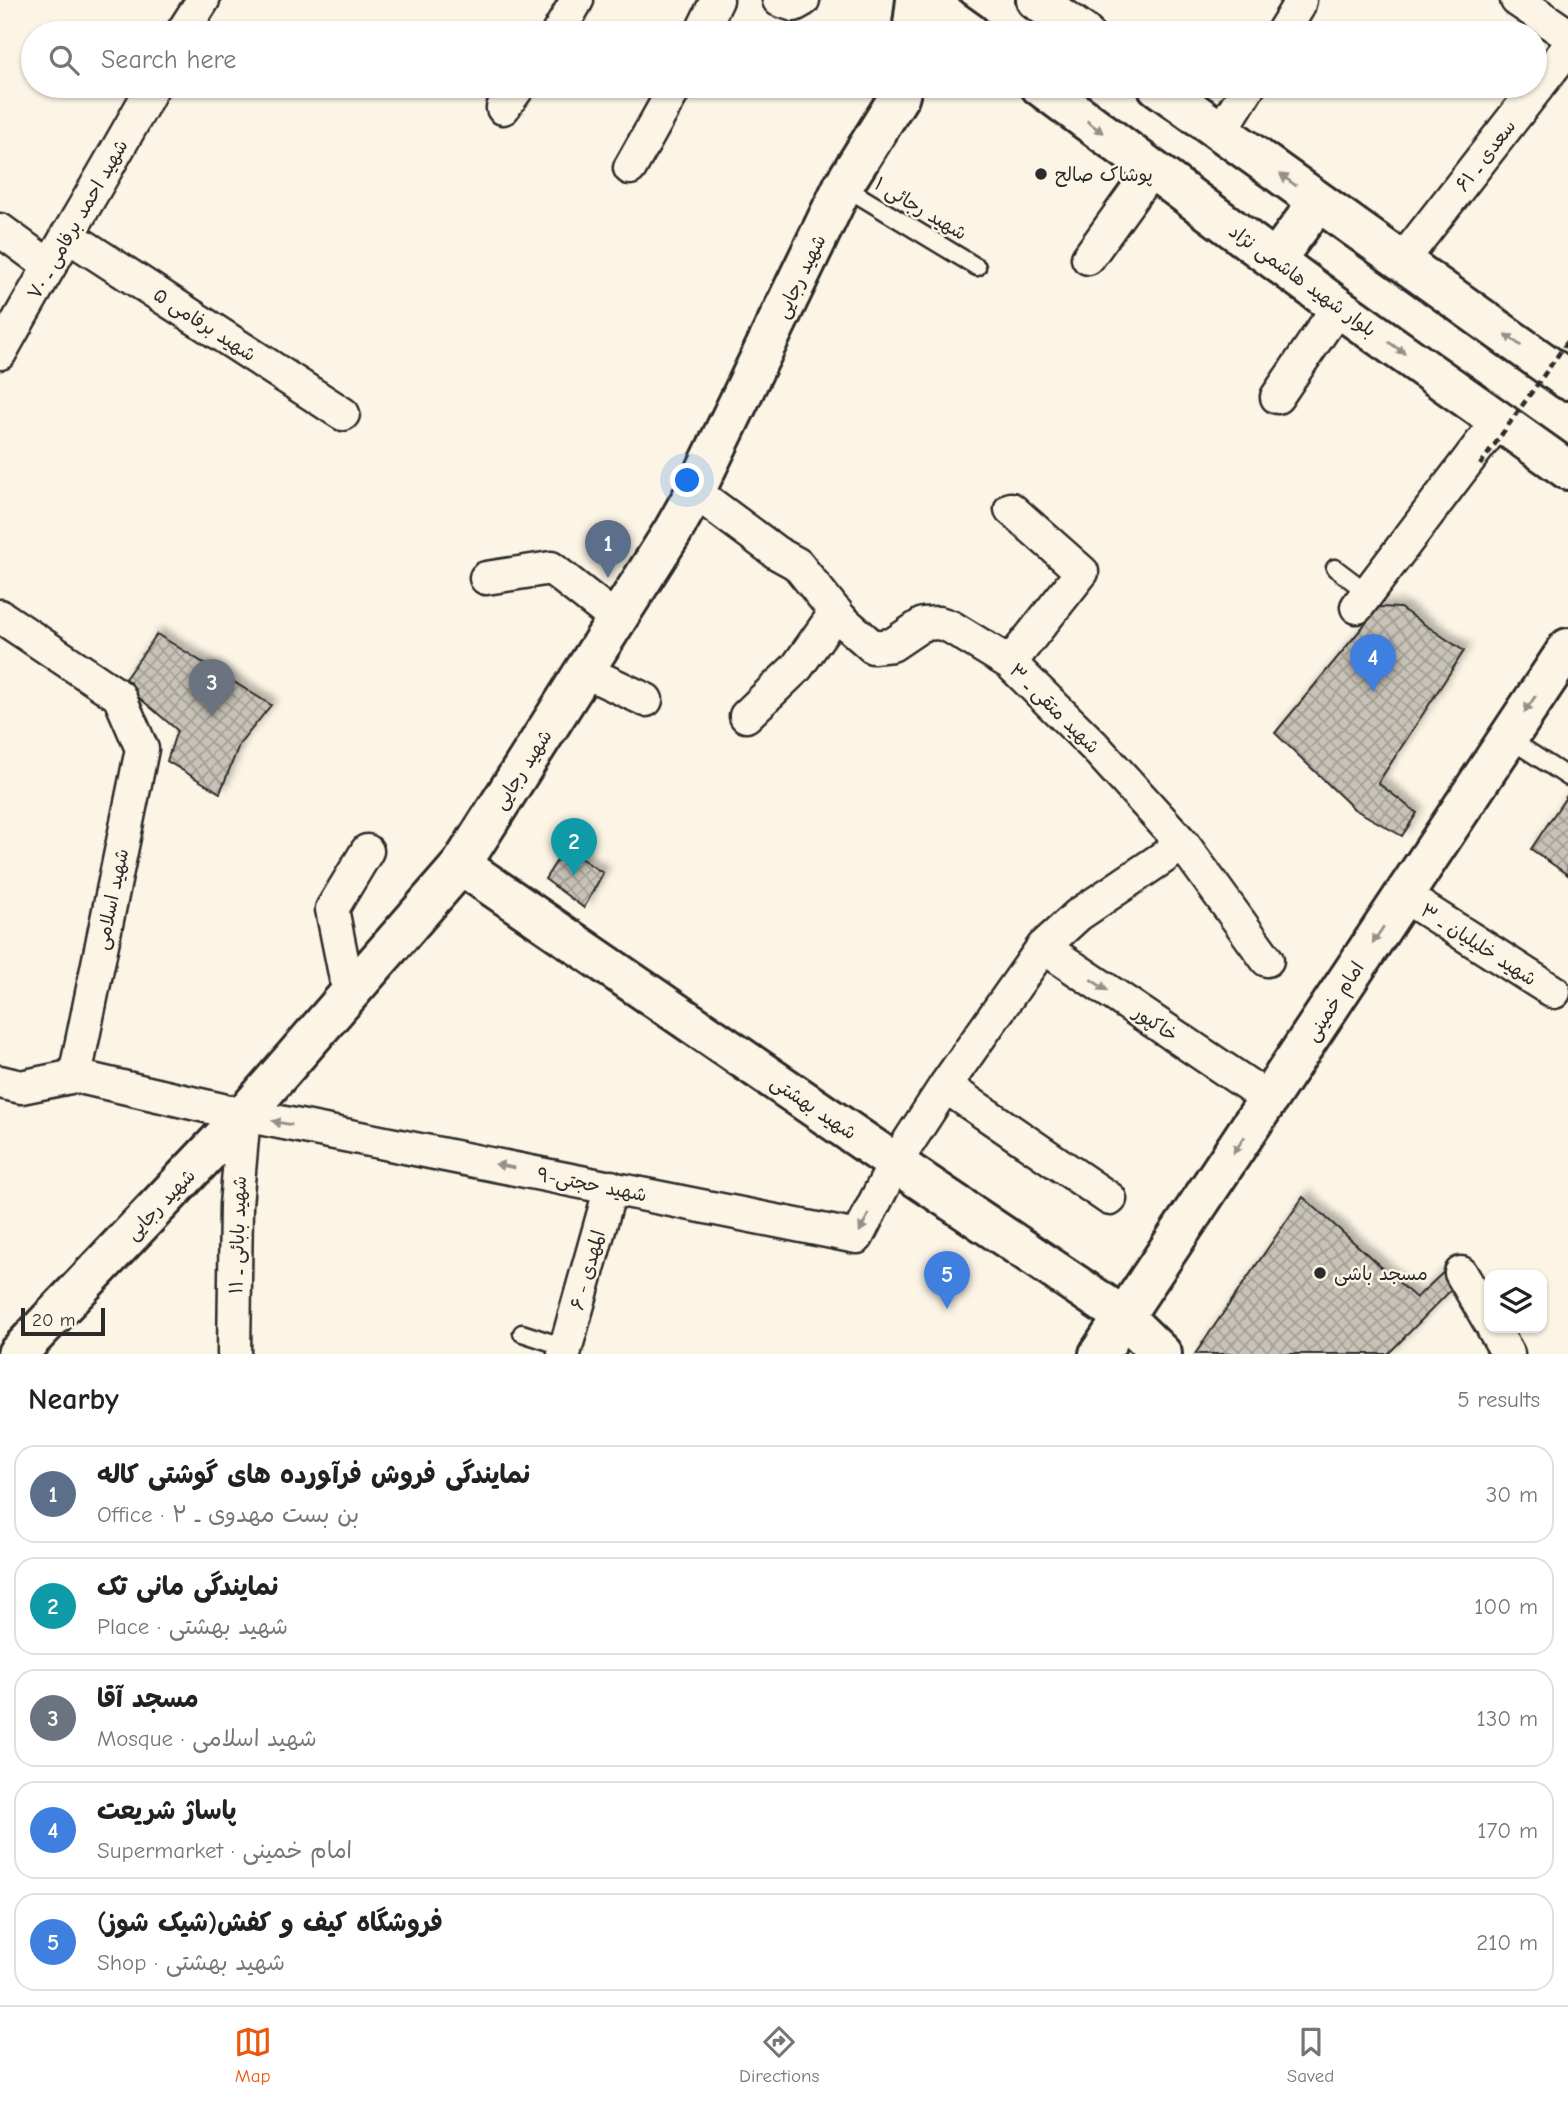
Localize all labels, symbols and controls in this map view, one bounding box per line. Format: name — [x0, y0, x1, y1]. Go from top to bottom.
search box — [21, 21, 1547, 98]
icon: search — [45, 41, 83, 79]
text: Search here — [101, 45, 236, 75]
street label: سعدی ـ ۶۱ — [1451, 115, 1521, 196]
one-way arrow — [1086, 119, 1104, 133]
street label: شهید احمد برفامی ـ ۷۰ — [23, 136, 133, 304]
place label: پوشاک صالح — [1055, 164, 1153, 187]
marker: پوشاک صالح — [1033, 166, 1049, 182]
one-way arrow — [1279, 172, 1297, 187]
street label: شهید رجائی ۱ — [870, 173, 971, 246]
street label: بلوار شهید هاشمی نژاد — [1224, 220, 1380, 342]
street label: شهید رجایی — [771, 231, 831, 322]
street label: شهید برفامی ۵ — [149, 284, 260, 367]
one-way arrow — [1504, 333, 1522, 348]
one-way arrow — [1388, 341, 1406, 355]
your location — [670, 463, 704, 497]
pin: 1 — [585, 520, 631, 578]
pin: 4 — [1350, 634, 1396, 692]
pin: 3 — [189, 659, 235, 717]
street label: شهید متقی ـ ۳ — [1004, 659, 1104, 759]
one-way arrow — [1524, 695, 1537, 714]
street label: شهید رجایی — [489, 726, 558, 814]
pin: 2 — [551, 818, 597, 876]
street label: شهید اسلامی — [91, 847, 134, 952]
street label: شهید خلیلیان ـ ۳ — [1416, 899, 1540, 990]
one-way arrow — [1371, 926, 1385, 944]
street label: امام خمینی — [1301, 958, 1371, 1047]
one-way arrow — [1090, 978, 1108, 992]
street label: خاکپور — [1127, 1000, 1181, 1047]
street label: شهید بهشتی — [766, 1071, 860, 1145]
one-way arrow — [271, 1117, 293, 1128]
one-way arrow — [1232, 1136, 1246, 1154]
one-way arrow — [494, 1161, 516, 1172]
street label: شهید حجتی-۹ — [535, 1164, 649, 1207]
street label: شهید رجایی — [121, 1165, 201, 1246]
street label: شهید بابائی ـ ۱۱ — [225, 1176, 252, 1295]
one-way arrow — [858, 1213, 870, 1233]
street label: المهدی - ۶ — [566, 1228, 610, 1313]
pin: 5 — [924, 1251, 970, 1309]
place label: مسجد باشی — [1334, 1263, 1428, 1286]
marker: مسجد باشی — [1312, 1265, 1328, 1281]
map controls — [1484, 1270, 1547, 1333]
button: layers — [1484, 1270, 1547, 1333]
scale bar — [21, 1305, 105, 1337]
text: 20 m — [32, 1309, 76, 1331]
text: Nearby — [28, 1382, 119, 1417]
text: 5 results — [1457, 1386, 1540, 1413]
text: نمایندگی فروش فرآورده های گوشتی کاله — [97, 1460, 530, 1490]
text: 1 — [48, 1481, 58, 1508]
text: 30 m — [1486, 1481, 1538, 1508]
text: Office · بن بست مهدوی ـ ۲ — [97, 1501, 359, 1528]
text: نمایندگی مانی تک — [97, 1572, 278, 1602]
text: 2 — [47, 1593, 59, 1620]
text: 100 m — [1474, 1593, 1538, 1620]
text: Place · شهید بهشتی — [97, 1613, 288, 1640]
text: مسجد آقا — [97, 1684, 199, 1714]
text: 3 — [47, 1705, 59, 1732]
text: 130 m — [1477, 1705, 1538, 1732]
text: Mosque · شهید اسلامی — [97, 1725, 317, 1752]
text: پاساژ شریعت — [97, 1796, 236, 1826]
text: 4 — [48, 1817, 58, 1844]
text: 170 m — [1477, 1817, 1538, 1844]
text: Supermarket · امام خمینی — [97, 1837, 352, 1864]
text: فروشگاه کیف و کفش(شیک شوز) — [97, 1908, 443, 1938]
text: 5 — [47, 1929, 59, 1956]
text: 210 m — [1476, 1929, 1538, 1956]
text: Shop · شهید بهشتی — [97, 1949, 285, 1976]
tab: Map — [234, 2023, 272, 2087]
tab: Directions — [739, 2023, 819, 2087]
tab: Saved — [1287, 2023, 1334, 2087]

